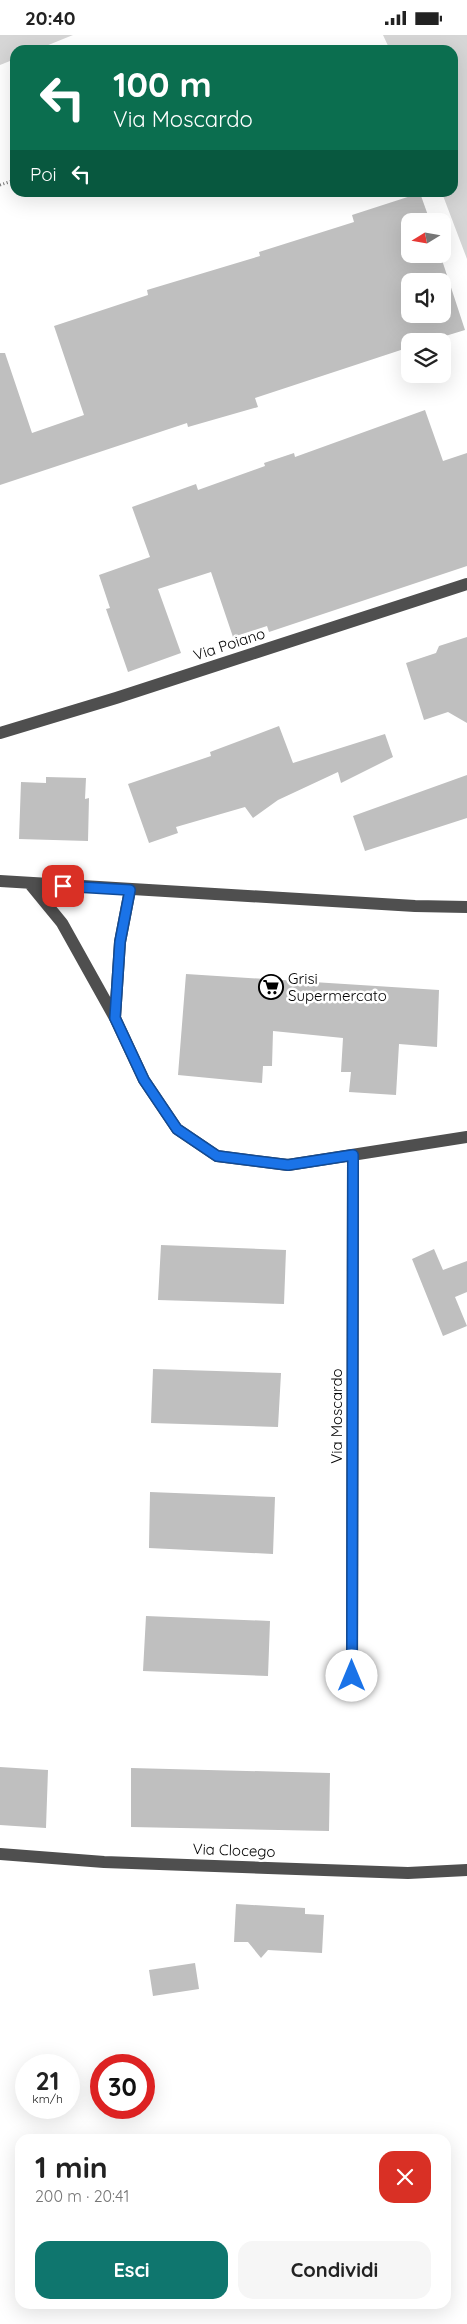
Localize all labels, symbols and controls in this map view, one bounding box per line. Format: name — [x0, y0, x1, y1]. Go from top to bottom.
text: 20:40 — [25, 6, 76, 30]
text: 100 m — [113, 62, 212, 106]
icon: left — [30, 65, 95, 130]
text: Via Moscardo — [113, 105, 253, 133]
icon: left — [67, 160, 95, 188]
text: Poi — [30, 162, 57, 186]
north arrow — [401, 213, 451, 263]
map controls — [401, 213, 451, 383]
button: sound — [401, 273, 451, 323]
button: layers — [401, 333, 451, 383]
street label: Via Poiano — [191, 623, 267, 665]
pin — [42, 865, 84, 907]
icon: arrive — [49, 872, 77, 900]
place label: Grisi Supermercato — [288, 969, 387, 1005]
supermarket icon: Grisi Supermercato — [258, 974, 284, 1000]
street label: Via Moscardo — [327, 1368, 346, 1464]
position arrow — [325, 1649, 377, 1701]
street label: Via Clocego — [192, 1839, 276, 1861]
speed limit sign: 30 — [90, 2054, 155, 2119]
text: 21 — [36, 2065, 59, 2096]
text: km/h — [32, 2091, 63, 2106]
text: 1 min — [35, 2148, 108, 2186]
button: close — [379, 2151, 431, 2203]
text: 200 m · 20:41 — [35, 2186, 129, 2206]
button: Esci — [35, 2241, 228, 2299]
button: Condividi — [238, 2241, 431, 2299]

